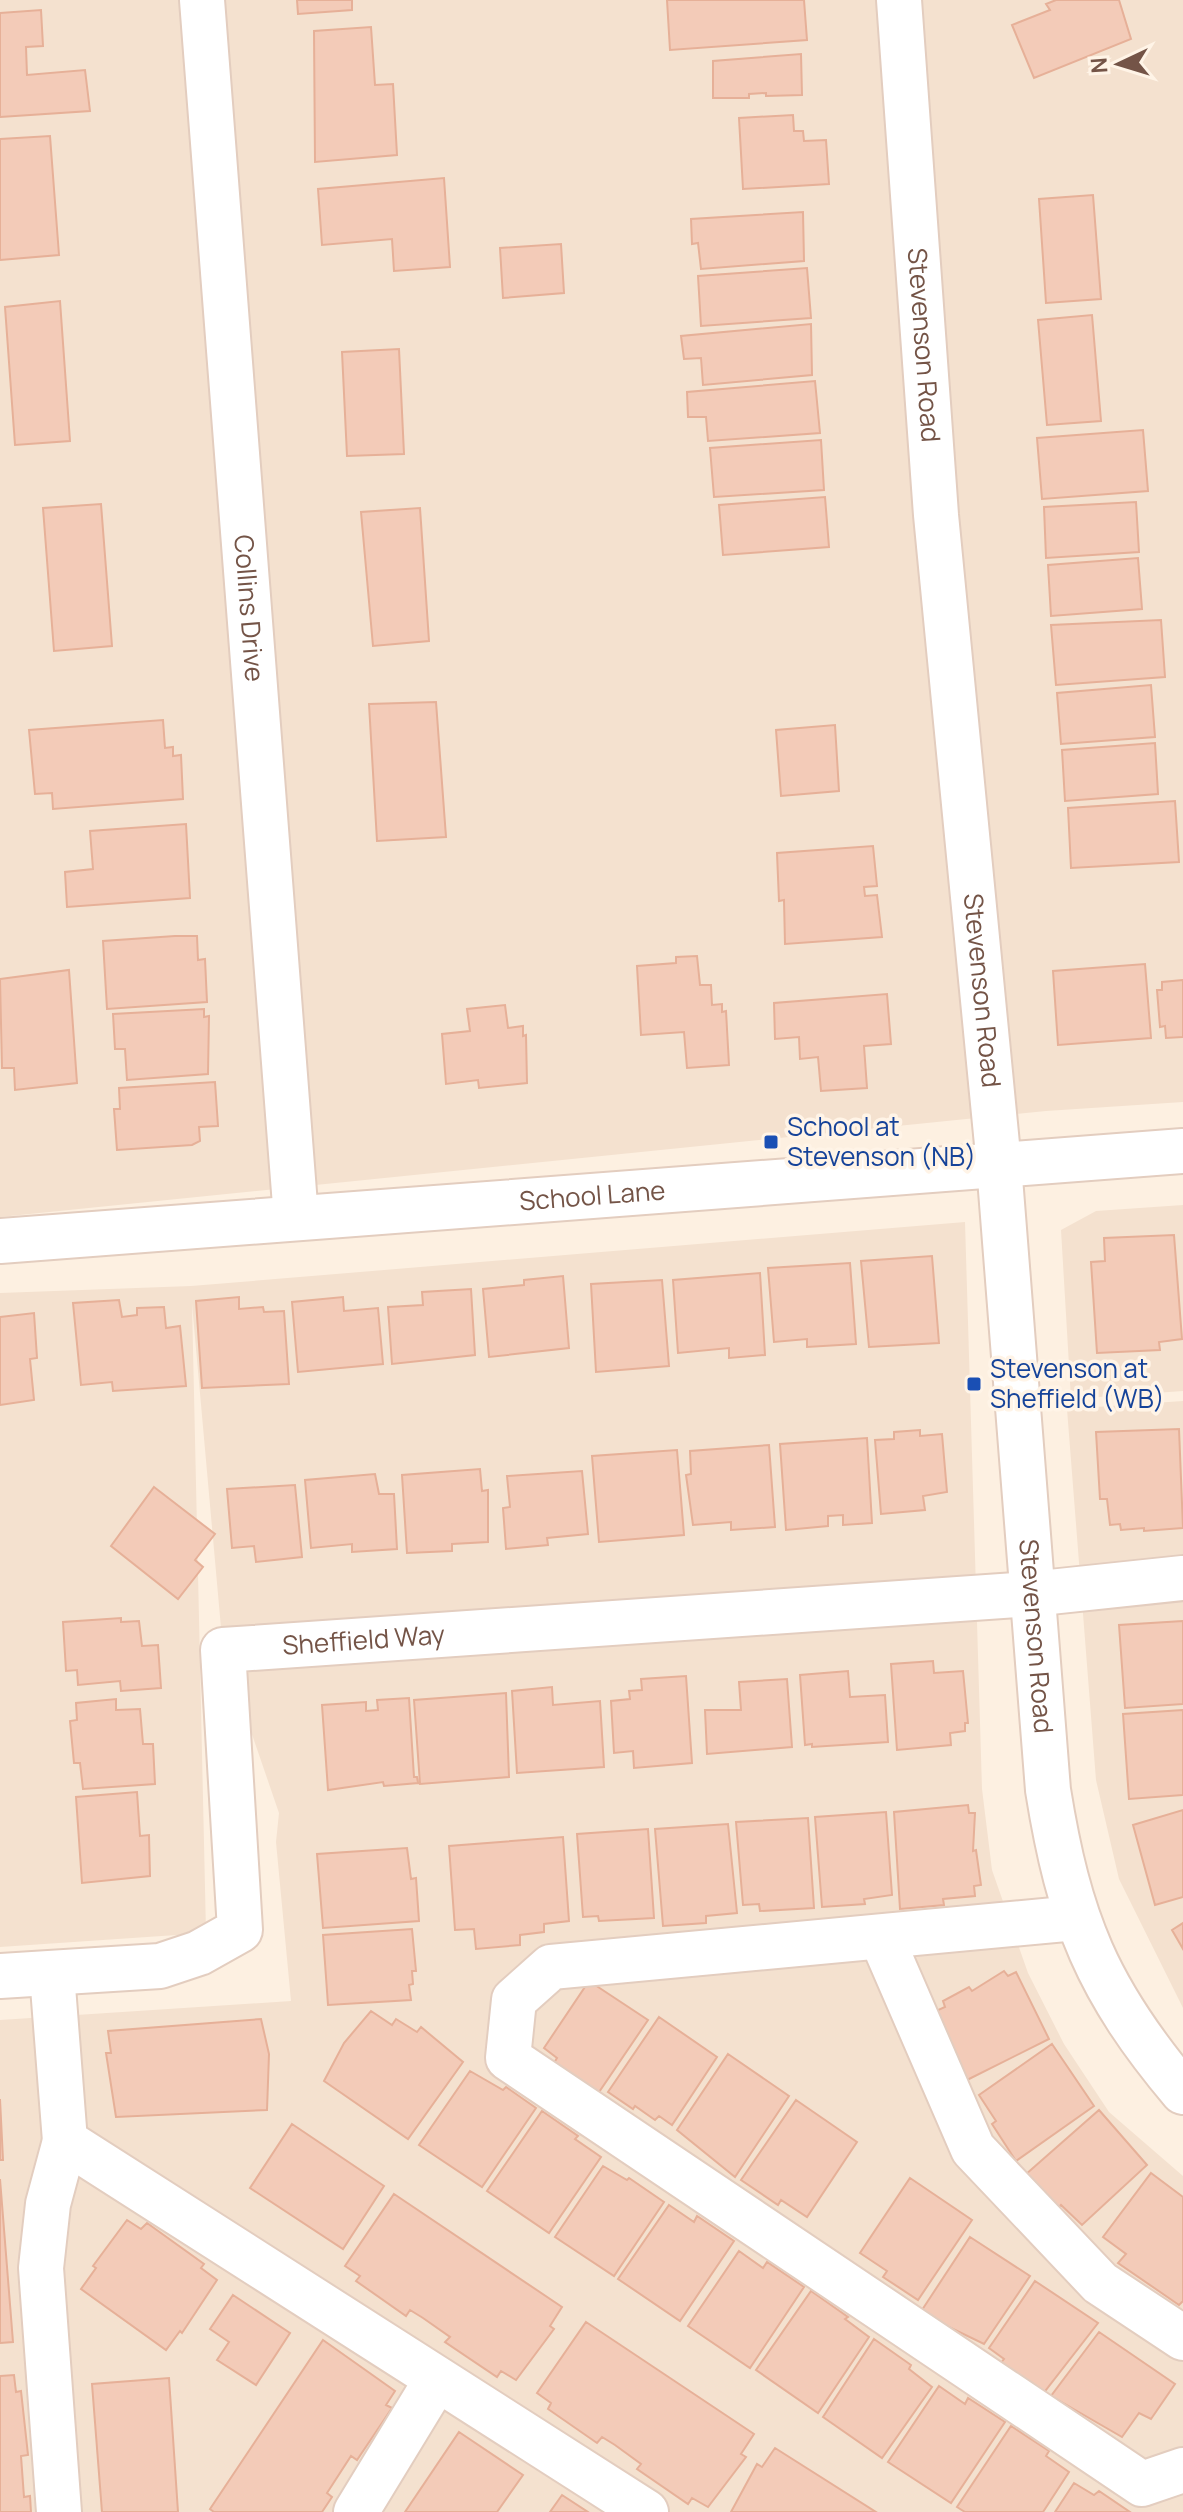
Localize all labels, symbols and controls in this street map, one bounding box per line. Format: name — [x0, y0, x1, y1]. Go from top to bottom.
north arrow — [1079, 24, 1159, 104]
text: N — [1084, 56, 1115, 74]
street label: Stevenson Road — [900, 247, 950, 444]
street label: Collins Drive — [226, 533, 274, 683]
street label: Stevenson Road — [956, 892, 1010, 1089]
place label: School at Stevenson (NB) — [787, 1108, 976, 1174]
marker: School at Stevenson (NB) — [762, 1133, 780, 1151]
street label: School Lane — [518, 1171, 666, 1218]
place label: Stevenson at Sheffield (WB) — [990, 1350, 1165, 1416]
marker: Stevenson at Sheffield (WB) — [965, 1375, 983, 1393]
street label: Stevenson Road — [1011, 1538, 1063, 1735]
street label: Sheffield Way — [281, 1616, 446, 1663]

